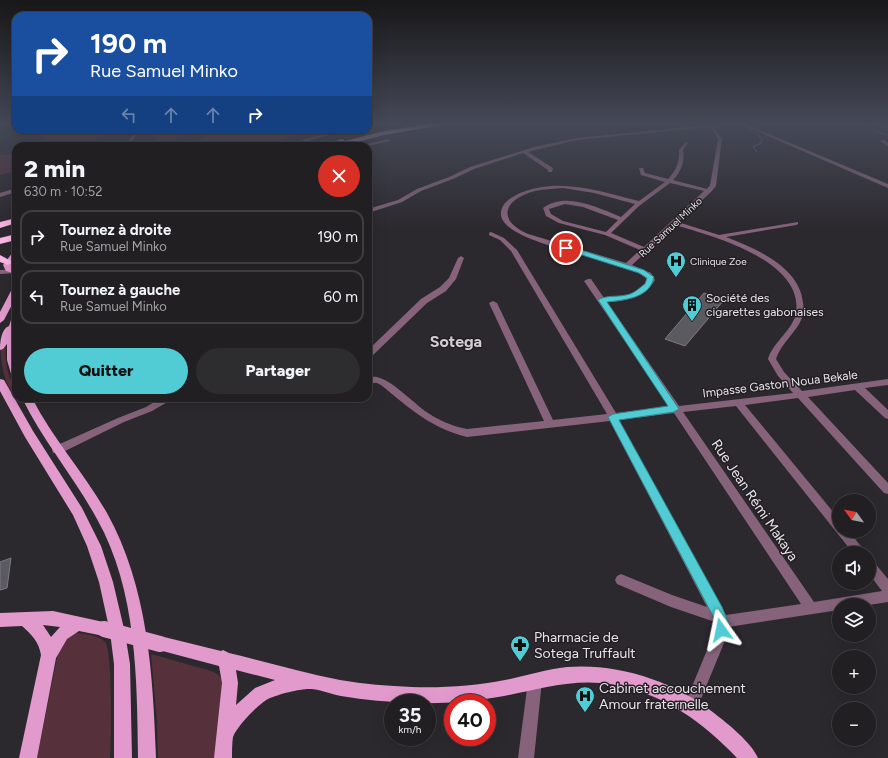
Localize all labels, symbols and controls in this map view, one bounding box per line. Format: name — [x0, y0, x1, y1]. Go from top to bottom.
text: 190 m — [90, 26, 167, 60]
icon: right — [24, 28, 76, 80]
text: Rue Samuel Minko — [90, 60, 238, 82]
icon: left — [118, 104, 140, 126]
icon: ahead — [160, 104, 182, 126]
icon: ahead — [202, 104, 224, 126]
icon: right — [244, 104, 266, 126]
text: 2 min — [24, 154, 85, 183]
button: close — [318, 155, 360, 197]
text: 630 m · 10:52 — [24, 184, 103, 199]
street label: Rue Samuel Minko — [636, 194, 705, 260]
text: Tournez à droite — [60, 221, 171, 239]
icon: right — [26, 226, 48, 248]
text: 190 m — [317, 228, 358, 246]
pin — [549, 231, 583, 265]
icon: arrive — [555, 237, 577, 259]
text: Rue Samuel Minko — [60, 239, 167, 254]
hospital icon: Clinique Zoe — [665, 250, 687, 278]
place label: Clinique Zoe — [690, 255, 747, 268]
text: Tournez à gauche — [60, 281, 180, 299]
icon: left — [26, 286, 48, 308]
text: 60 m — [323, 288, 358, 306]
place label: Société des cigarettes gabonaises — [706, 291, 824, 319]
building icon: Société des cigarettes gabonaises — [681, 294, 703, 322]
text: Rue Samuel Minko — [60, 299, 167, 314]
district label: Sotega — [430, 332, 482, 351]
button: Quitter — [24, 348, 188, 394]
button: Partager — [196, 348, 360, 394]
street label: Impasse Gaston Noua Bekale — [702, 367, 859, 400]
street label: Rue Jean Rémi Makaya — [708, 436, 802, 564]
north arrow — [832, 494, 876, 538]
map controls — [832, 494, 876, 746]
button: sound — [832, 546, 876, 590]
button: layers — [832, 598, 876, 642]
position arrow — [700, 609, 742, 651]
place label: Pharmacie de Sotega Truffault — [534, 629, 636, 662]
pharmacy icon: Pharmacie de Sotega Truffault — [509, 634, 531, 662]
button: + — [832, 650, 876, 694]
place label: Cabinet accouchement Amour fraternelle — [599, 680, 746, 713]
hospital icon: Cabinet accouchement Amour fraternelle — [574, 685, 596, 713]
speed limit sign: 40 — [444, 694, 496, 746]
button: − — [832, 702, 876, 746]
text: 35 — [399, 703, 421, 727]
text: km/h — [399, 723, 421, 736]

